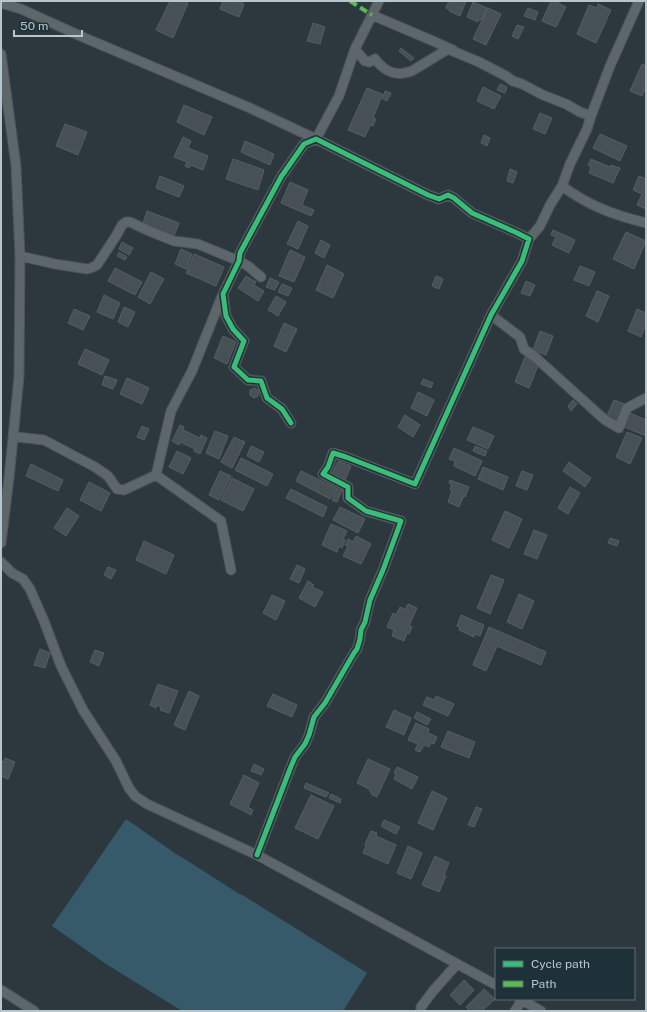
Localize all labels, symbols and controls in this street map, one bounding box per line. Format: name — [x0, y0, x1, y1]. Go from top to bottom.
scale bar — [14, 12, 82, 38]
text: 50 m — [20, 19, 48, 33]
legend — [495, 948, 635, 1000]
text: Cycle path — [531, 957, 590, 971]
text: Path — [531, 977, 557, 991]

